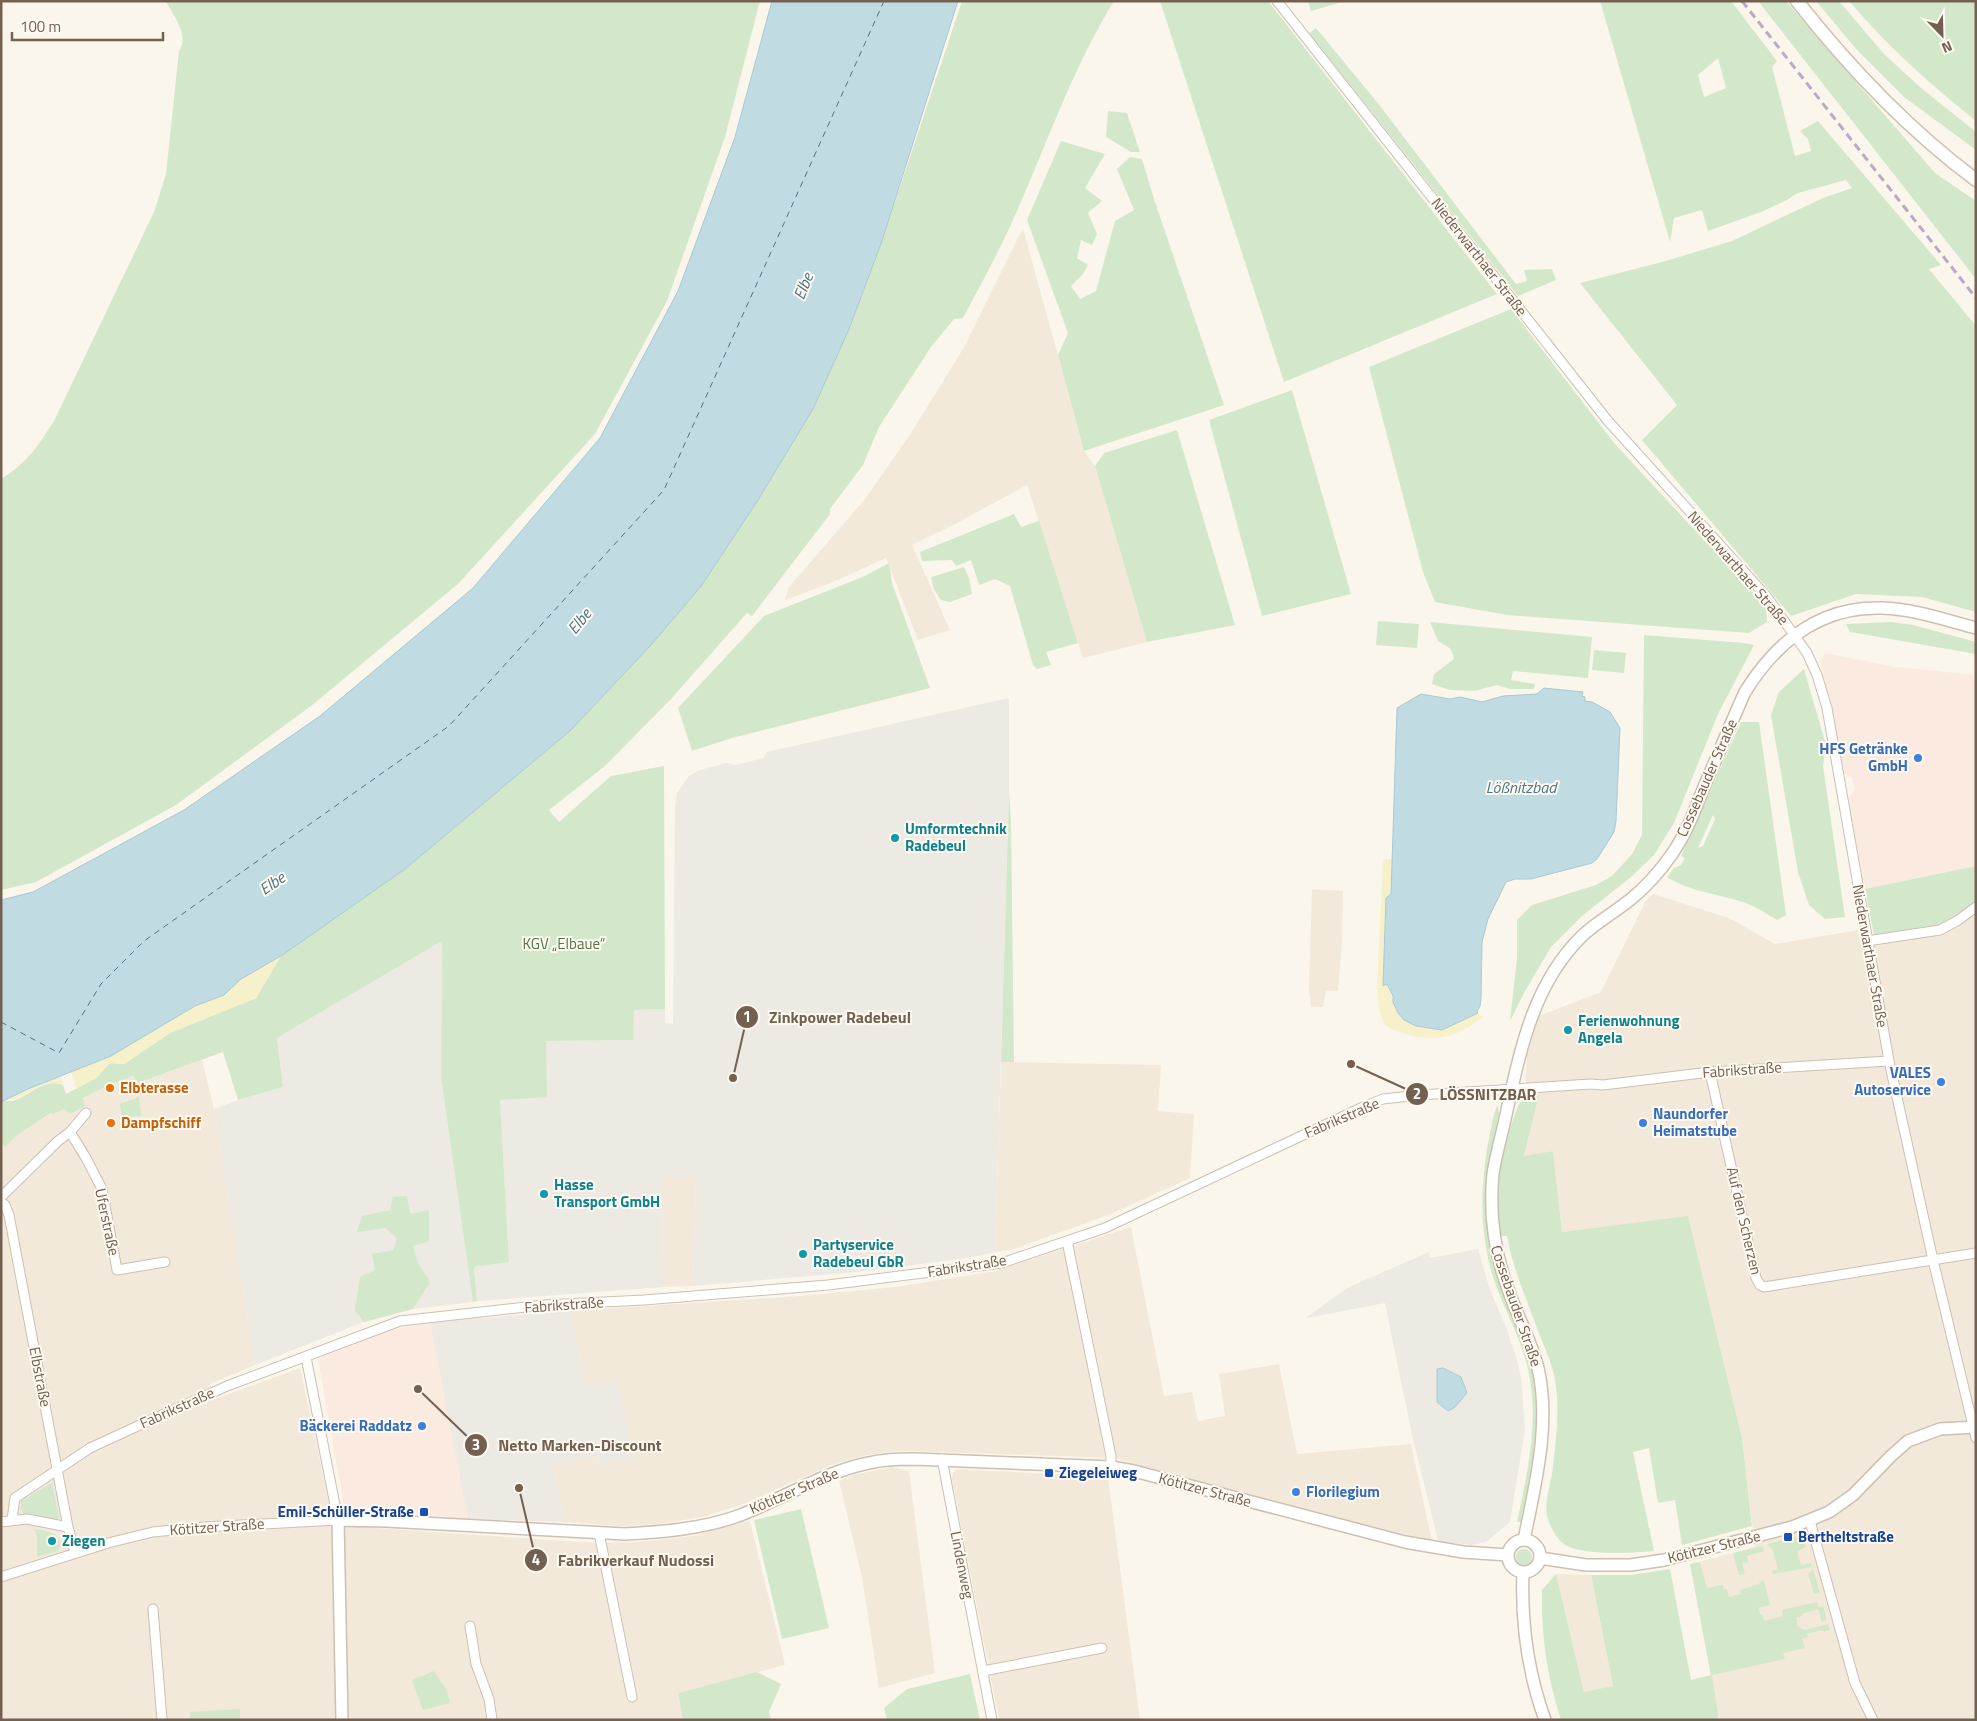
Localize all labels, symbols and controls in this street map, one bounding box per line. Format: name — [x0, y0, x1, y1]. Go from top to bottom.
scale bar — [12, 10, 164, 42]
north arrow — [1917, 10, 1967, 60]
text: 100 m — [20, 15, 61, 38]
text: N — [1939, 36, 1956, 59]
street label: Niederwarthaer Straße — [1426, 193, 1533, 321]
water label: Elbe — [787, 268, 820, 303]
street label: Niederwarthaer Straße — [1682, 505, 1795, 630]
water label: Elbe — [561, 602, 598, 639]
street label: Cossebauder Straße — [1670, 715, 1743, 840]
place label: HFS Getränke GmbH — [1819, 737, 1908, 777]
marker: HFS Getränke GmbH — [1912, 752, 1924, 764]
water label: Lößnitzbad — [1486, 775, 1558, 799]
place label: Umformtechnik Radebeul — [905, 817, 1007, 857]
marker: Umformtechnik Radebeul — [889, 832, 901, 844]
water label: Elbe — [254, 865, 291, 900]
street label: Niederwarthaer Straße — [1847, 883, 1894, 1029]
park label: KGV „Elbaue“ — [523, 932, 605, 955]
callout: Zinkpower Radebeul — [734, 1002, 921, 1033]
text: 1 — [743, 1005, 751, 1028]
text: Zinkpower Radebeul — [769, 1005, 911, 1029]
place label: Ferienwohnung Angela — [1578, 1009, 1679, 1049]
marker: Ferienwohnung Angela — [1562, 1024, 1574, 1036]
street label: Fabrikstraße — [1701, 1055, 1782, 1084]
place label: VALES Autoservice — [1854, 1061, 1931, 1101]
place label: Elbterasse — [120, 1076, 189, 1099]
marker: VALES Autoservice — [1935, 1076, 1947, 1088]
callout: LÖSSNITZBAR — [1404, 1079, 1547, 1110]
marker: Elbterasse — [104, 1082, 116, 1094]
text: 2 — [1413, 1082, 1421, 1105]
text: LÖSSNITZBAR — [1439, 1082, 1537, 1106]
street label: Fabrikstraße — [1301, 1091, 1383, 1144]
place label: Naundorfer Heimatstube — [1653, 1102, 1737, 1142]
place label: Dampfschiff — [121, 1111, 202, 1134]
marker: Dampfschiff — [105, 1117, 117, 1129]
marker: Naundorfer Heimatstube — [1637, 1117, 1649, 1129]
street label: Auf den Scherzen — [1721, 1165, 1768, 1277]
place label: Hasse Transport GmbH — [554, 1173, 660, 1213]
street label: Uferstraße — [89, 1186, 126, 1258]
marker: Hasse Transport GmbH — [538, 1188, 550, 1200]
place label: Partyservice Radebeul GbR — [813, 1233, 904, 1273]
street label: Cossebauder Straße — [1485, 1242, 1548, 1370]
marker: Partyservice Radebeul GbR — [797, 1248, 809, 1260]
street label: Fabrikstraße — [926, 1248, 1008, 1283]
street label: Fabrikstraße — [523, 1290, 604, 1319]
street label: Elbstraße — [23, 1345, 58, 1409]
street label: Fabrikstraße — [136, 1381, 218, 1434]
place label: Bäckerei Raddatz — [300, 1414, 412, 1437]
marker: Bäckerei Raddatz — [416, 1420, 428, 1432]
callout: Netto Marken-Discount — [463, 1430, 671, 1461]
text: 3 — [472, 1433, 480, 1456]
text: Netto Marken-Discount — [498, 1433, 662, 1457]
street label: Kötitzer Straße — [746, 1461, 842, 1520]
place label: Ziegeleiweg — [1059, 1461, 1137, 1484]
street label: Kötitzer Straße — [1156, 1466, 1254, 1513]
marker: Ziegeleiweg — [1043, 1467, 1055, 1479]
place label: Florilegium — [1306, 1480, 1380, 1503]
marker: Florilegium — [1290, 1486, 1302, 1498]
place label: Emil-Schüller-Straße — [277, 1500, 414, 1523]
marker: Emil-Schüller-Straße — [418, 1506, 430, 1518]
street label: Kötitzer Straße — [169, 1512, 265, 1541]
street label: Kötitzer Straße — [1665, 1524, 1763, 1569]
place label: Bertheltstraße — [1798, 1525, 1894, 1548]
place label: Ziegen — [62, 1529, 105, 1552]
street label: Lindenweg — [945, 1529, 980, 1601]
marker: Bertheltstraße — [1782, 1531, 1794, 1543]
marker: Ziegen — [46, 1535, 58, 1547]
callout: Fabrikverkauf Nudossi — [523, 1545, 725, 1576]
text: 4 — [532, 1548, 540, 1571]
text: Fabrikverkauf Nudossi — [558, 1548, 714, 1572]

